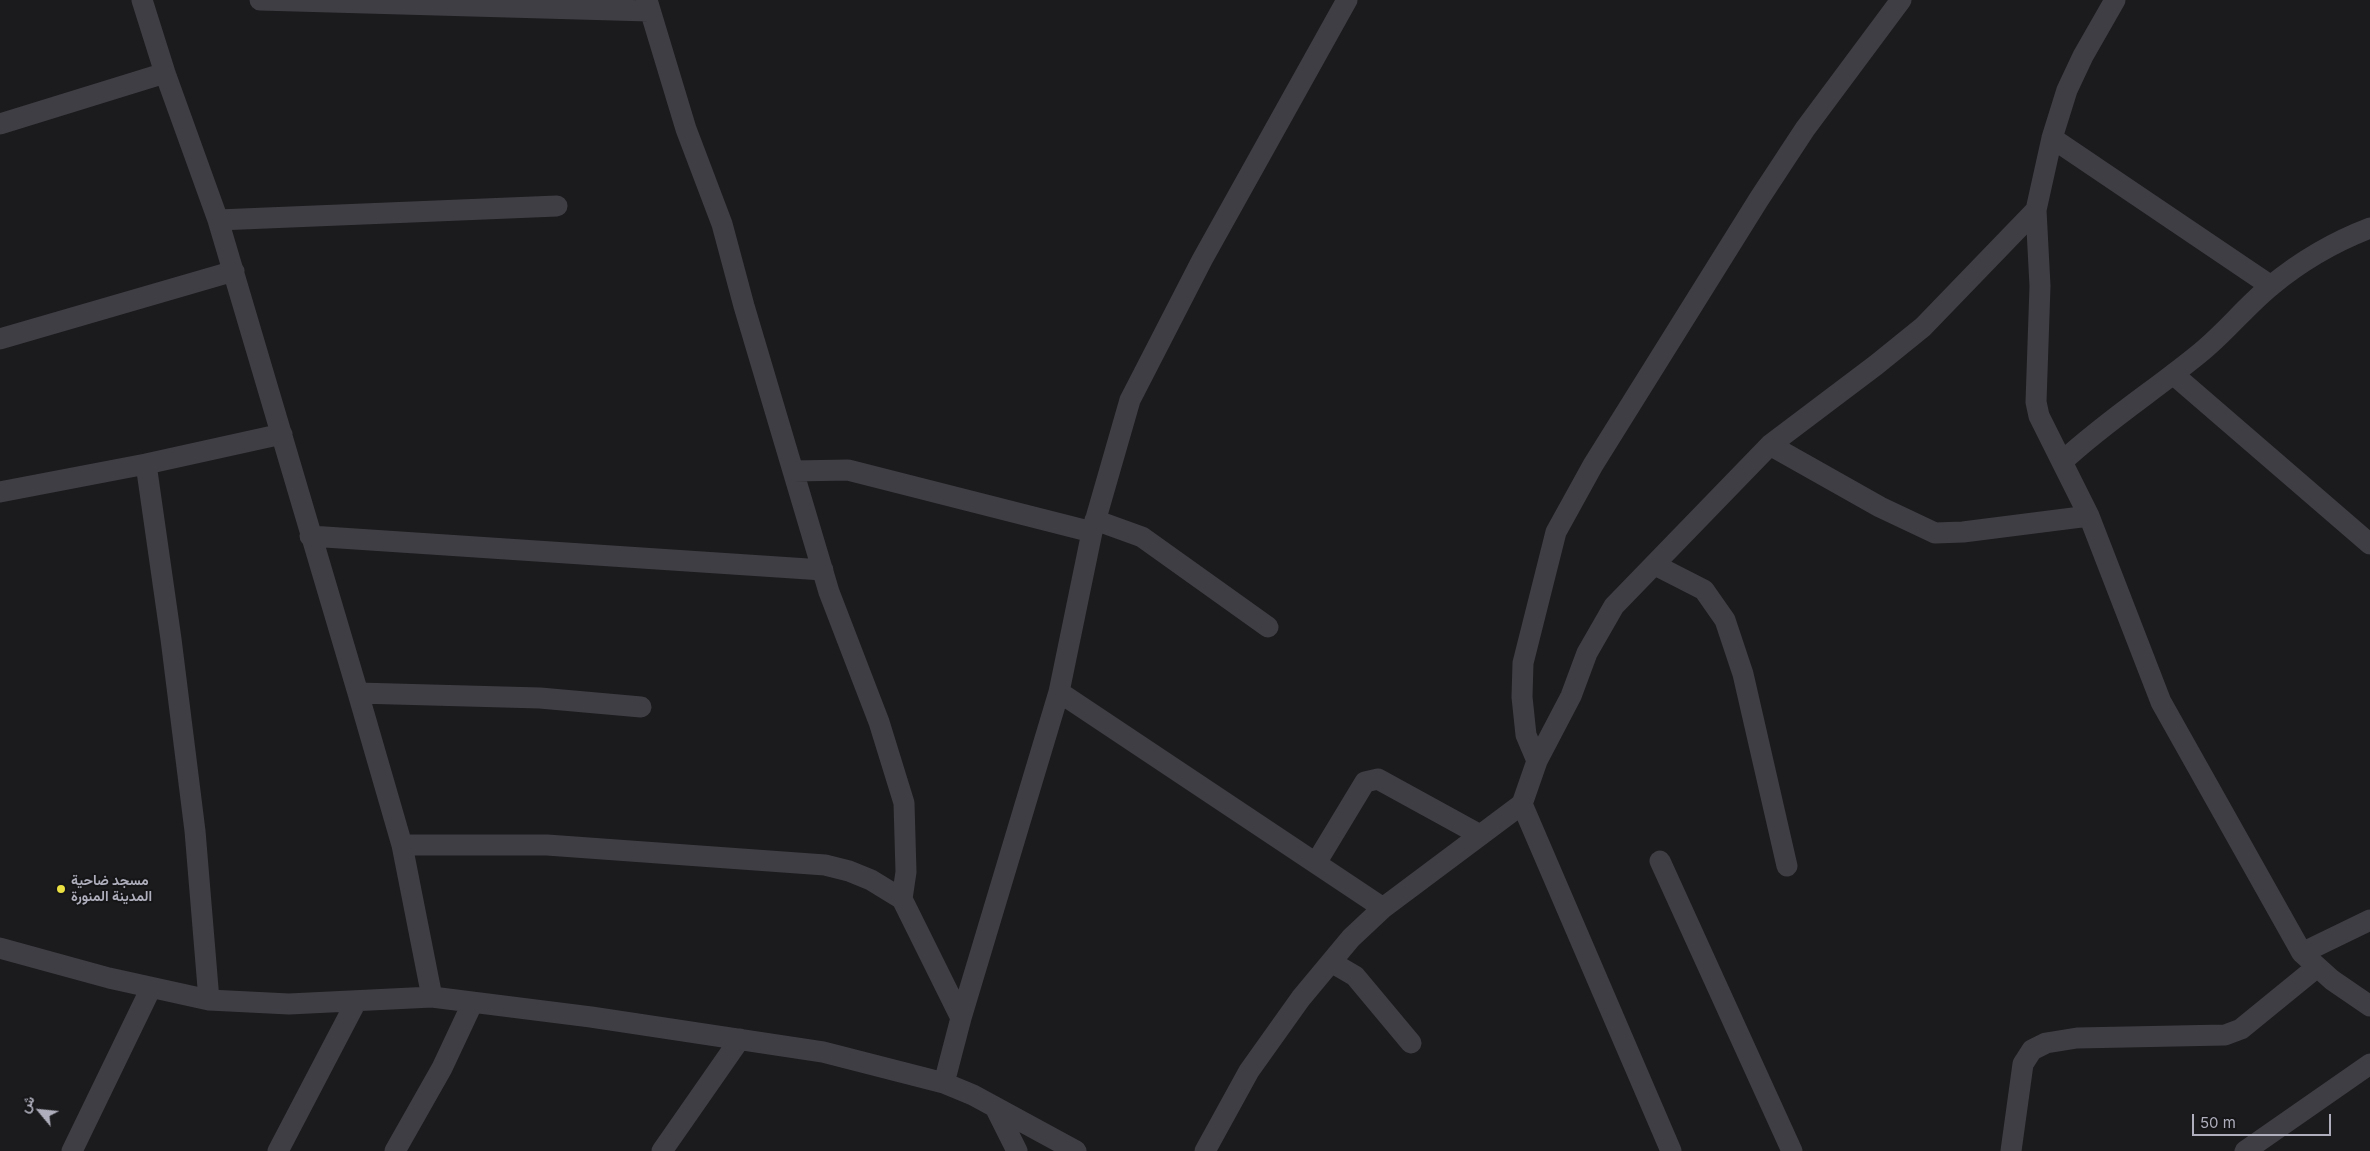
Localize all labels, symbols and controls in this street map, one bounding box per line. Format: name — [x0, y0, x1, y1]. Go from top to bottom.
place label: مسجد ضاحية المدينة المنورة — [71, 873, 152, 906]
marker: مسجد ضاحية المدينة المنورة — [55, 883, 67, 895]
north arrow — [15, 1086, 65, 1136]
text: ش — [15, 1092, 38, 1115]
scale bar — [2195, 1104, 2334, 1136]
text: 50 m — [2200, 1113, 2236, 1132]

